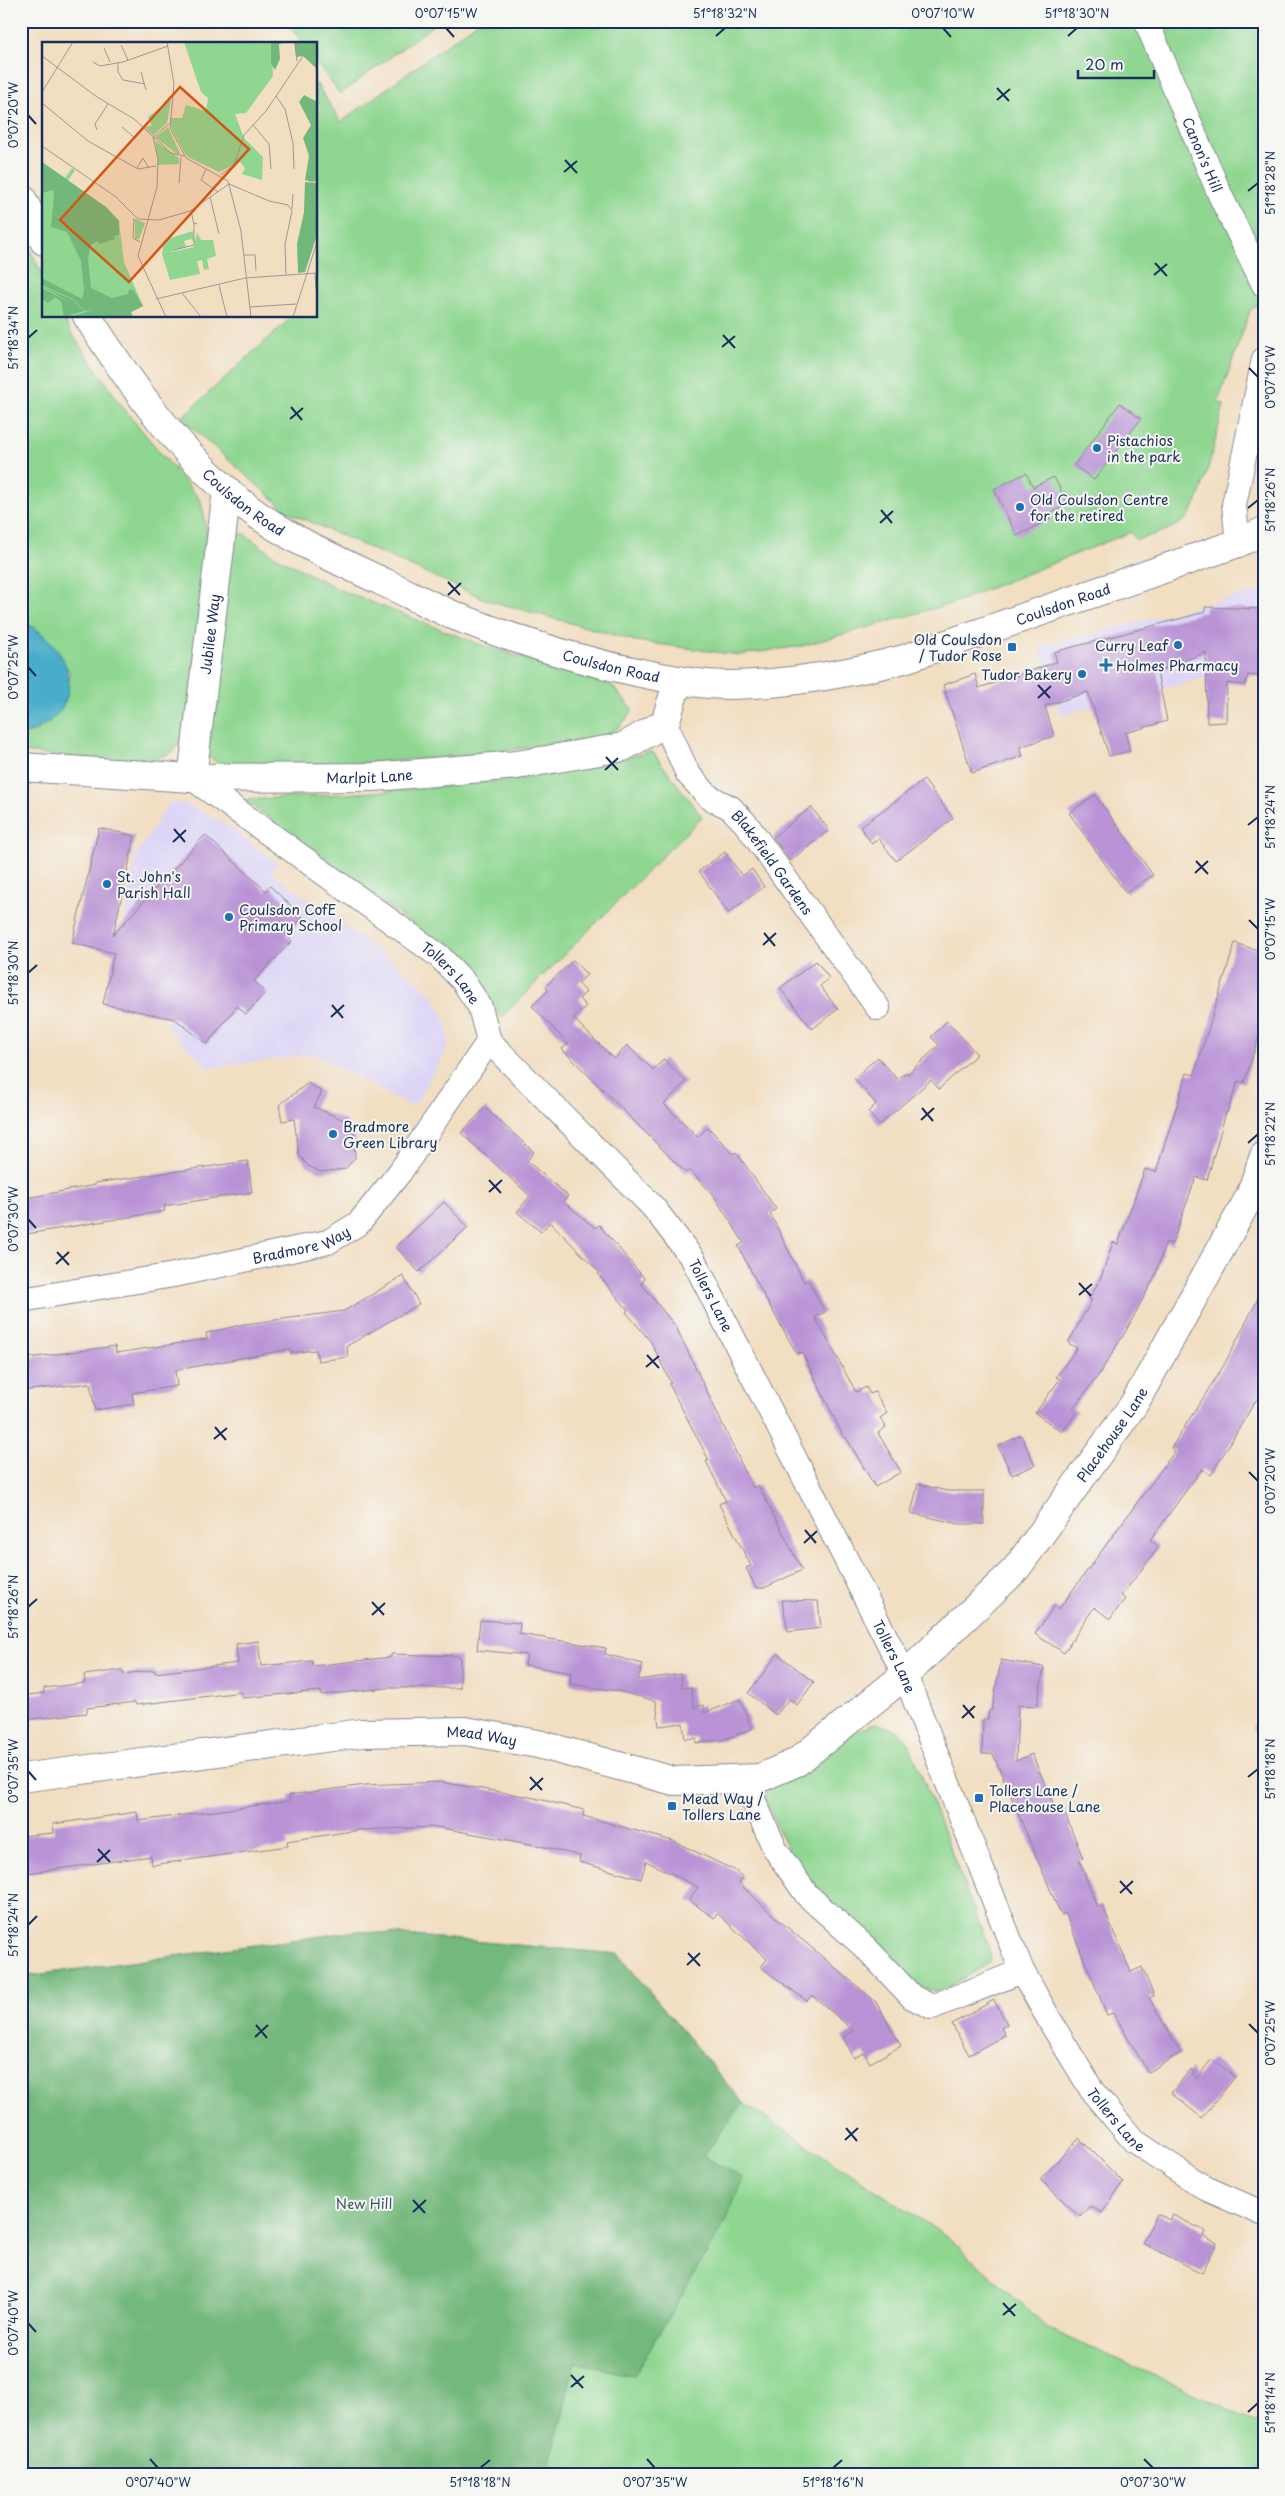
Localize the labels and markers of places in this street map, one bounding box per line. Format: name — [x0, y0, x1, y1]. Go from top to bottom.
place label: Pistachios in the park — [1107, 430, 1181, 467]
marker: Pistachios in the park — [1091, 442, 1103, 454]
place label: Old Coulsdon Centre for the retired — [1030, 489, 1169, 526]
marker: Old Coulsdon Centre for the retired — [1014, 501, 1026, 513]
place label: Old Coulsdon / Tudor Rose — [914, 629, 1002, 666]
place label: Curry Leaf — [1095, 635, 1169, 656]
marker: Curry Leaf — [1172, 639, 1184, 651]
marker: Old Coulsdon / Tudor Rose — [1006, 641, 1018, 653]
place label: Holmes Pharmacy — [1116, 655, 1238, 676]
marker: Holmes Pharmacy — [1100, 659, 1112, 671]
place label: Tudor Bakery — [981, 664, 1072, 685]
marker: Tudor Bakery — [1076, 668, 1088, 680]
place label: St. John's Parish Hall — [117, 866, 190, 903]
marker: St. John's Parish Hall — [101, 878, 113, 890]
place label: Coulsdon CofE Primary School — [239, 899, 342, 936]
marker: Coulsdon CofE Primary School — [223, 911, 235, 923]
place label: Bradmore Green Library — [343, 1116, 437, 1153]
marker: Bradmore Green Library — [327, 1128, 339, 1140]
place label: Tollers Lane / Placehouse Lane — [989, 1780, 1101, 1817]
place label: Mead Way / Tollers Lane — [682, 1788, 763, 1825]
marker: Tollers Lane / Placehouse Lane — [973, 1792, 985, 1804]
marker: Mead Way / Tollers Lane — [666, 1800, 678, 1812]

